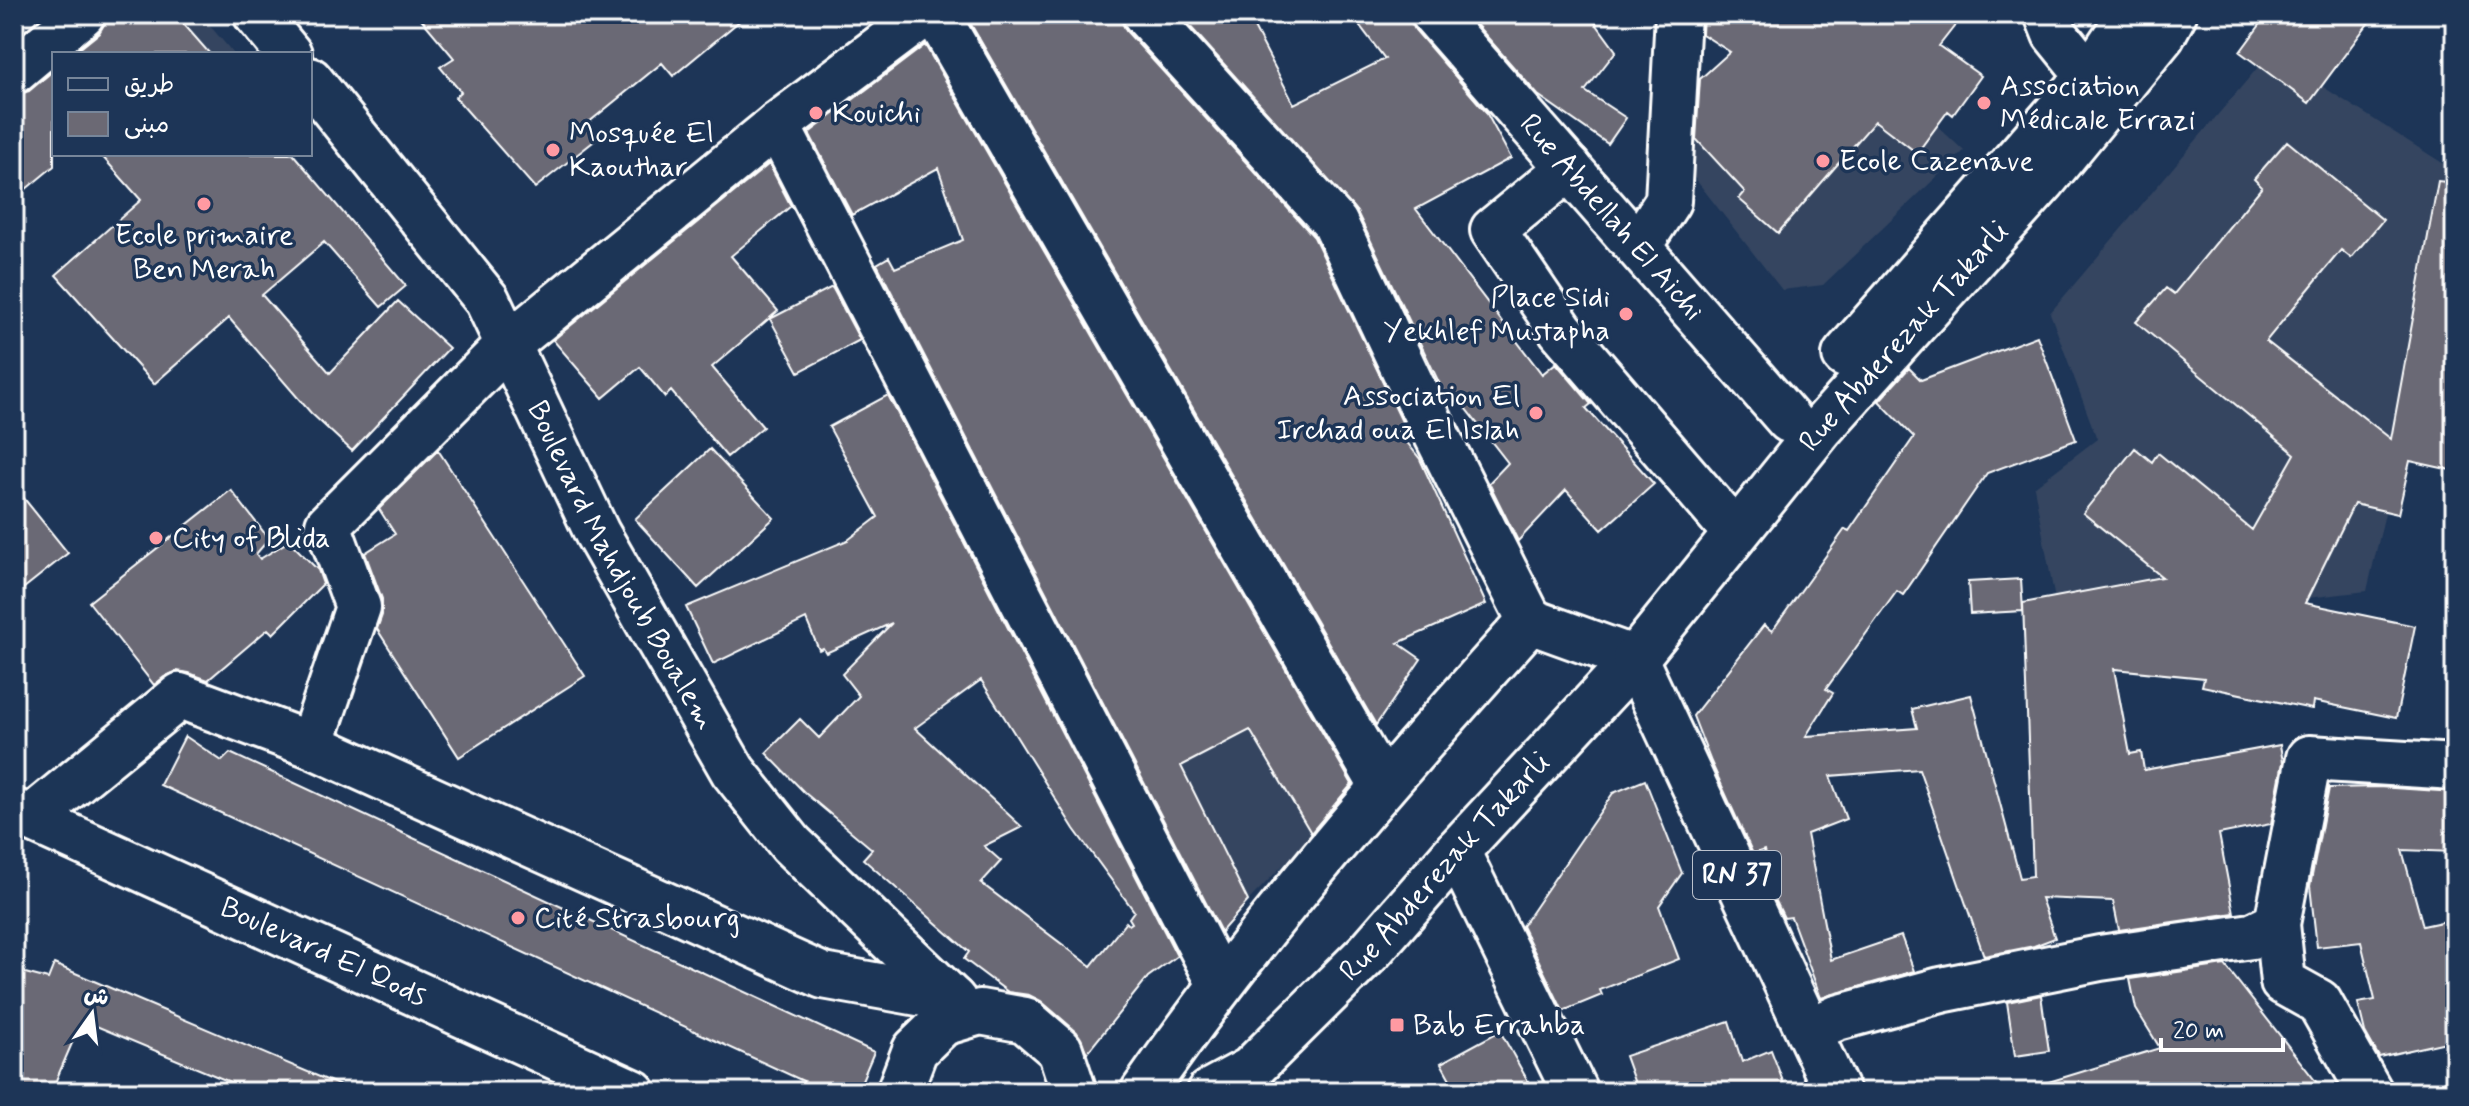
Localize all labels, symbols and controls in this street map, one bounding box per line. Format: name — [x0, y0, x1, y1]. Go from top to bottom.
legend — [52, 52, 312, 156]
place label: Association Médicale Errazi — [2000, 67, 2195, 140]
text: طريق — [124, 70, 174, 101]
place label: Kouichi — [832, 94, 920, 133]
marker: Association Médicale Errazi — [1975, 94, 1993, 112]
marker: Kouichi — [807, 104, 825, 122]
street label: Rue Abdellah El Aichi — [1511, 105, 1713, 329]
text: مبنى — [124, 110, 169, 141]
place label: Mosquée El Kaouthar — [569, 114, 714, 187]
marker: Mosquée El Kaouthar — [544, 141, 562, 159]
place label: Ecole Cazenave — [1839, 142, 2034, 181]
marker: Ecole Cazenave — [1814, 152, 1832, 170]
marker: Ecole primaire Ben Merah — [195, 195, 213, 213]
street label: Rue Abderezak Takarli — [1790, 213, 2017, 460]
place label: Ecole primaire Ben Merah — [115, 216, 293, 289]
place label: Place Sidi Yekhlef Mustapha — [1383, 278, 1610, 351]
marker: Place Sidi Yekhlef Mustapha — [1617, 305, 1635, 323]
place label: Association El Irchad oua El Islah — [1276, 377, 1520, 450]
street label: Boulevard Mahdjoub Boualem — [518, 394, 725, 737]
marker: Association El Irchad oua El Islah — [1527, 404, 1545, 422]
place label: City of Blida — [172, 519, 331, 558]
marker: City of Blida — [147, 529, 165, 547]
street label: Rue Abderezak Takarli — [1331, 743, 1559, 990]
road number: RN 37 — [1693, 851, 1781, 899]
street label: Boulevard El Qods — [214, 888, 433, 1015]
place label: Cité Strasbourg — [534, 899, 740, 938]
marker: Cité Strasbourg — [509, 909, 527, 927]
north arrow — [52, 974, 132, 1054]
text: ش — [81, 980, 111, 1013]
scale bar — [2161, 1002, 2283, 1052]
place label: Bab Errahba — [1413, 1006, 1586, 1045]
marker: Bab Errahba — [1388, 1016, 1406, 1034]
text: 20 m — [2173, 1016, 2224, 1047]

